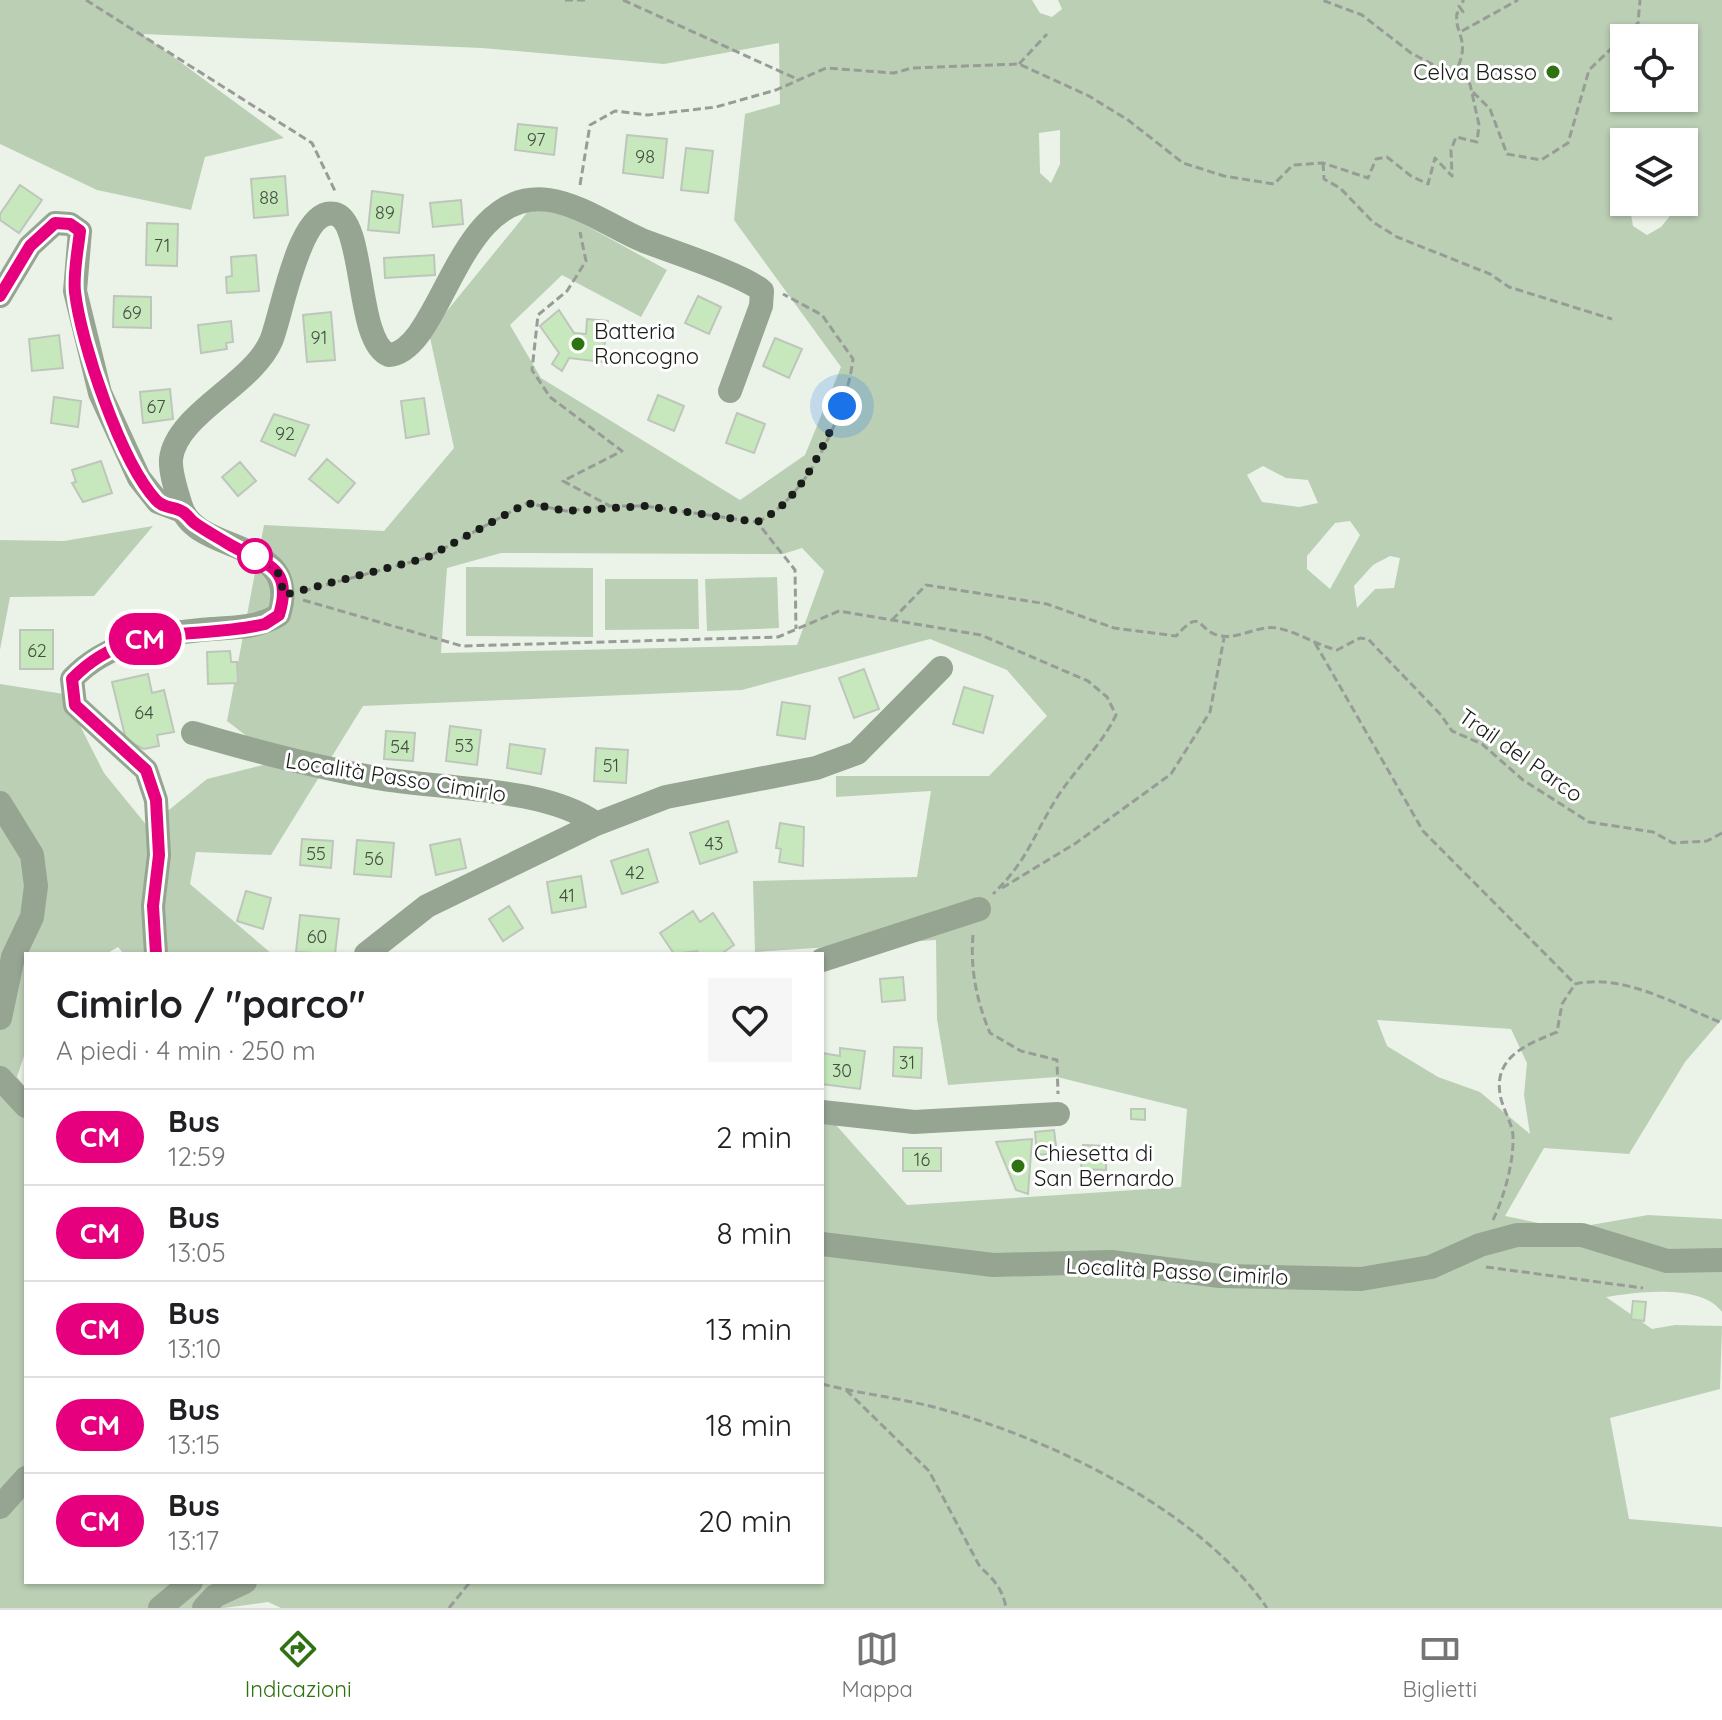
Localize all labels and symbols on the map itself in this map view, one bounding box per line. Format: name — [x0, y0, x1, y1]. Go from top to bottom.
place label: Celva Basso — [1413, 58, 1537, 86]
marker: Celva Basso — [1544, 63, 1562, 81]
house number: 97 — [527, 128, 545, 151]
house number: 98 — [635, 145, 655, 168]
house number: 88 — [259, 186, 279, 209]
house number: 89 — [375, 201, 395, 224]
house number: 71 — [154, 234, 170, 257]
house number: 69 — [122, 301, 142, 324]
place label: Batteria Roncogno — [594, 317, 699, 370]
house number: 91 — [311, 326, 327, 349]
marker: Batteria Roncogno — [569, 335, 587, 353]
your location — [822, 386, 862, 426]
house number: 67 — [147, 395, 165, 418]
house number: 92 — [275, 422, 295, 445]
unlabelled marker — [238, 539, 272, 573]
line badge: CM — [109, 613, 181, 665]
house number: 62 — [27, 639, 47, 662]
house number: 64 — [134, 701, 154, 724]
street label: Trail del Parco — [1454, 702, 1588, 808]
house number: 53 — [454, 734, 474, 757]
house number: 54 — [390, 735, 410, 758]
street label: Località Passo Cimirlo — [284, 746, 508, 808]
house number: 51 — [603, 754, 619, 777]
house number: 43 — [705, 832, 723, 855]
house number: 55 — [306, 842, 326, 865]
house number: 56 — [364, 847, 384, 870]
house number: 42 — [625, 861, 645, 884]
house number: 41 — [559, 884, 575, 907]
house number: 60 — [307, 925, 327, 948]
house number: 31 — [899, 1051, 915, 1074]
house number: 30 — [832, 1059, 852, 1082]
place label: Chiesetta di San Bernardo — [1034, 1139, 1174, 1192]
house number: 16 — [914, 1148, 930, 1171]
marker: Chiesetta di San Bernardo — [1009, 1157, 1027, 1175]
street label: Località Passo Cimirlo — [1065, 1251, 1289, 1291]

